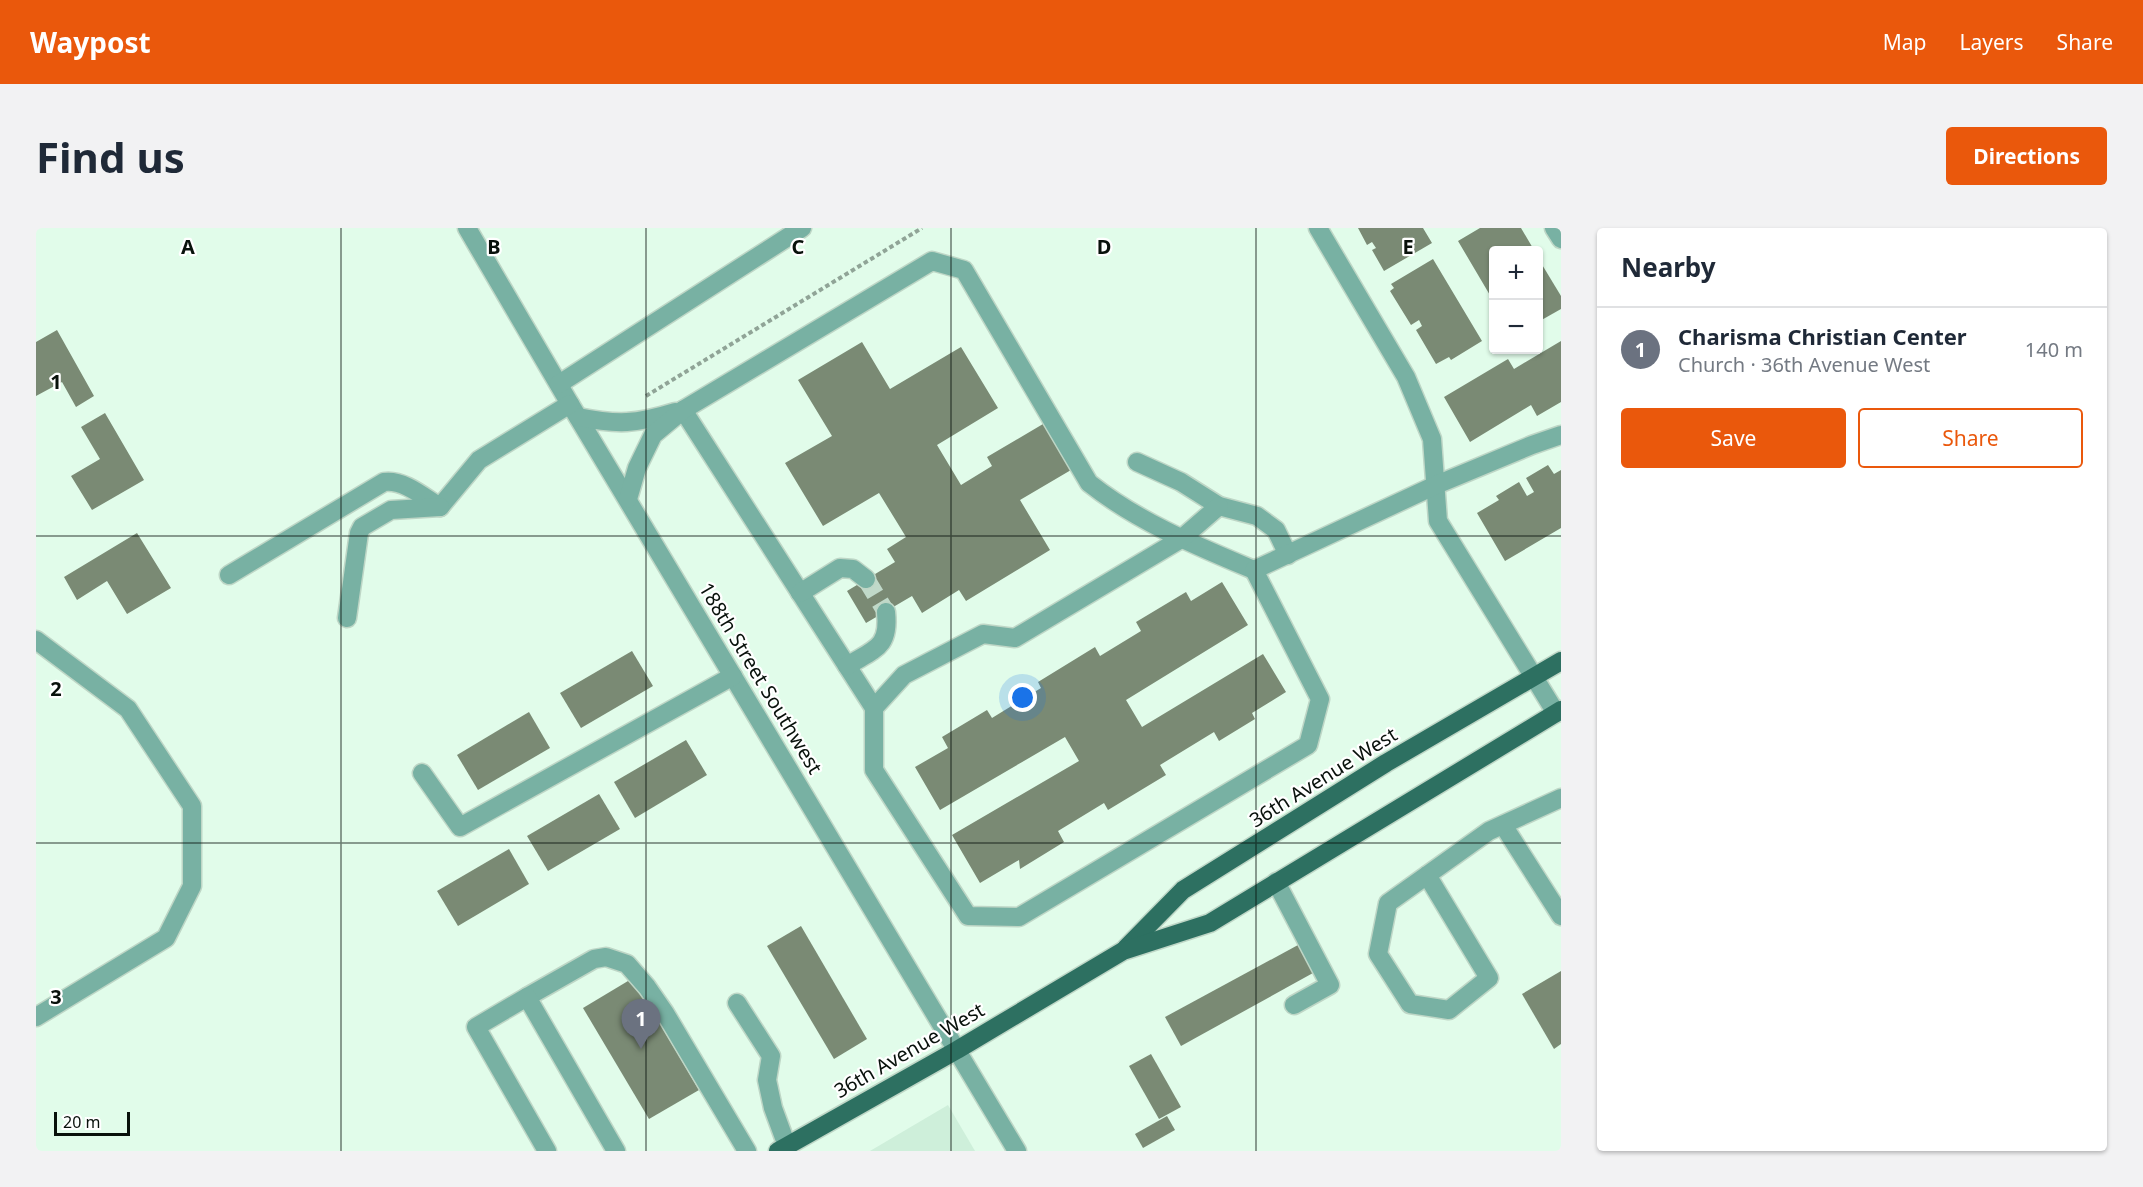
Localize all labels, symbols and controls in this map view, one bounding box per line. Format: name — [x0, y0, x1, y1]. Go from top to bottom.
text: Waypost — [30, 23, 151, 61]
text: Map — [1883, 28, 1927, 56]
text: Layers — [1960, 28, 2024, 56]
text: Share — [2057, 28, 2113, 56]
button: Directions — [1946, 127, 2107, 185]
text: Find us — [36, 128, 185, 185]
text: A — [181, 233, 195, 260]
text: B — [487, 233, 501, 260]
text: C — [792, 233, 805, 260]
text: D — [1097, 233, 1111, 260]
text: E — [1402, 233, 1414, 260]
map controls — [1489, 246, 1543, 354]
button: + — [1489, 246, 1543, 300]
text: Nearby — [1621, 249, 1716, 285]
button: − — [1489, 300, 1543, 354]
text: Charisma Christian Center — [1678, 321, 1967, 351]
text: 1 — [1635, 336, 1646, 363]
text: 140 m — [2025, 336, 2083, 363]
text: Church · 36th Avenue West — [1678, 351, 1930, 378]
text: 1 — [50, 368, 62, 395]
button: Save — [1621, 408, 1846, 468]
button: Share — [1858, 408, 2083, 468]
street label: 188th Street Southwest — [693, 577, 829, 779]
text: 2 — [50, 675, 62, 702]
your location — [1008, 683, 1037, 712]
street label: 36th Avenue West — [1244, 721, 1402, 833]
text: 3 — [50, 983, 62, 1010]
street label: 36th Avenue West — [829, 996, 989, 1104]
pin: 1 — [622, 1000, 660, 1049]
scale bar — [54, 1109, 130, 1136]
text: 20 m — [63, 1111, 100, 1133]

